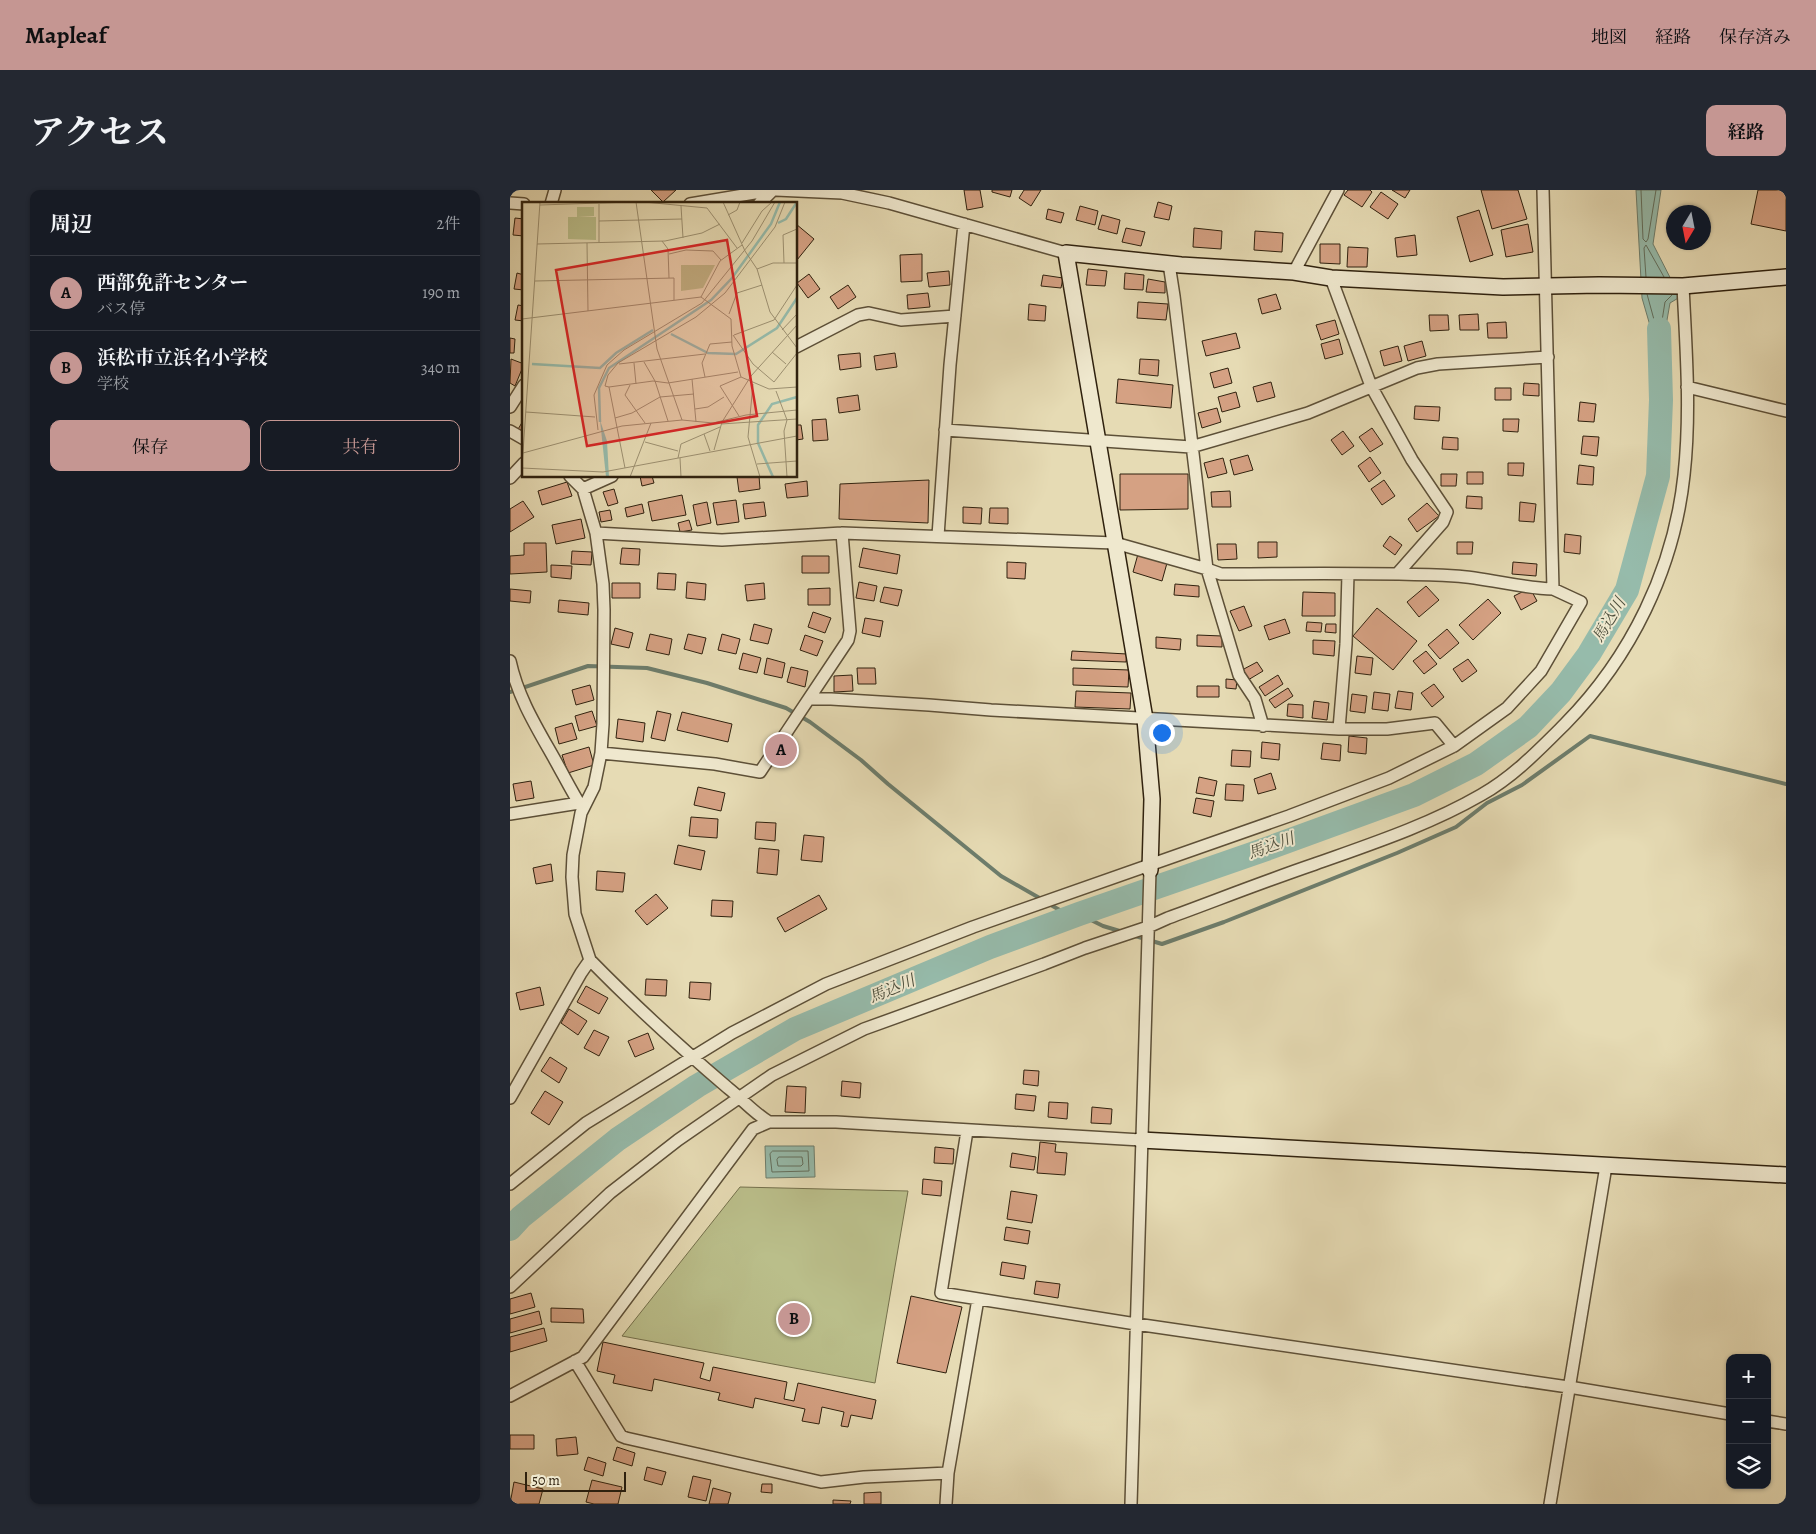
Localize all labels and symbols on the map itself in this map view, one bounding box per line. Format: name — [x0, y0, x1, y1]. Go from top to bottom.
inset map — [522, 202, 798, 478]
north arrow — [1666, 205, 1711, 250]
water label: 馬込川 — [1587, 592, 1632, 646]
your location — [1149, 720, 1175, 746]
pin: A — [765, 731, 797, 769]
water label: 馬込川 — [1245, 827, 1299, 865]
water label: 馬込川 — [866, 969, 920, 1009]
pin: B — [778, 1300, 810, 1338]
scale bar — [525, 1469, 626, 1492]

